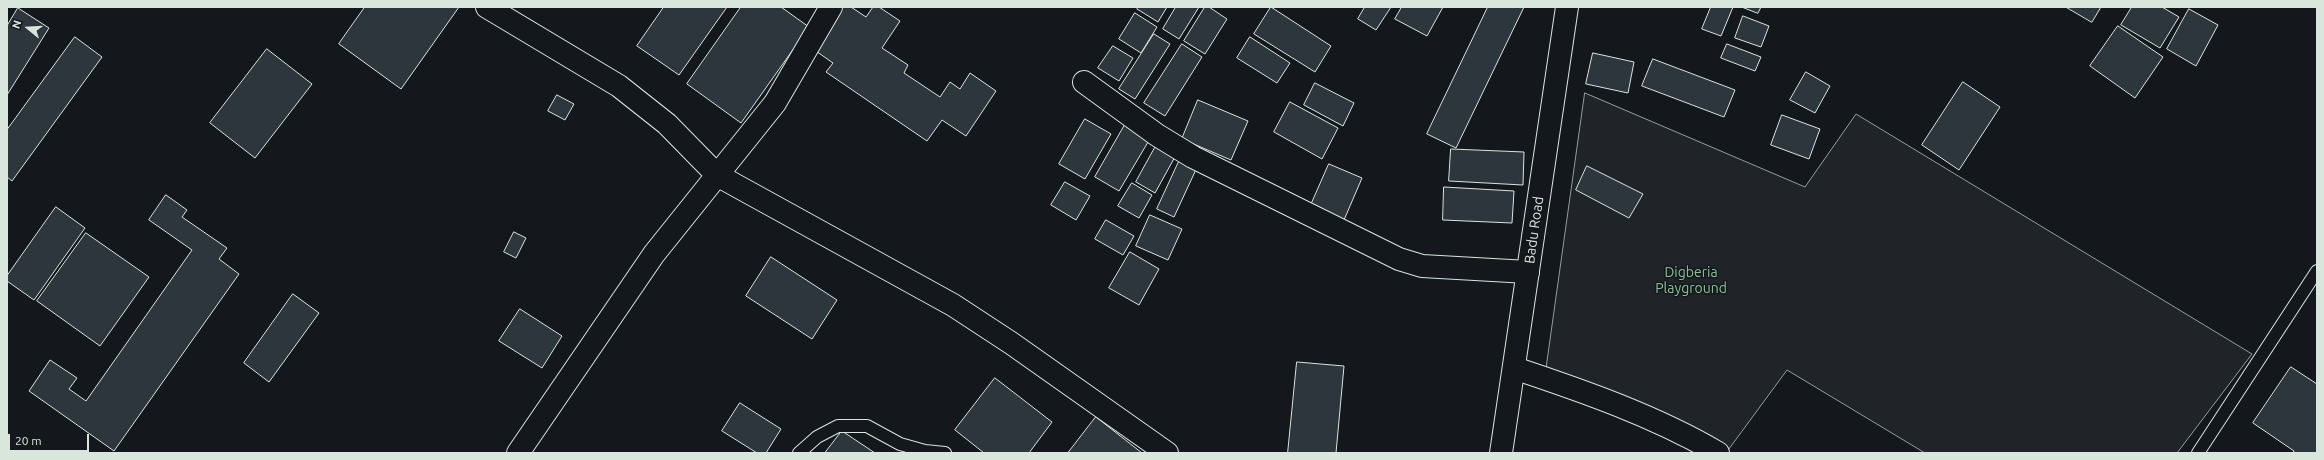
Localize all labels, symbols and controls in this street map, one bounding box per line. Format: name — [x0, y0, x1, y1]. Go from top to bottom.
north arrow — [8, 8, 48, 48]
text: N — [10, 19, 24, 30]
street label: Badu Road — [1521, 195, 1547, 265]
park label: Digberia Playground — [1655, 264, 1727, 296]
scale bar — [10, 426, 91, 452]
text: 20 m — [15, 434, 42, 447]

